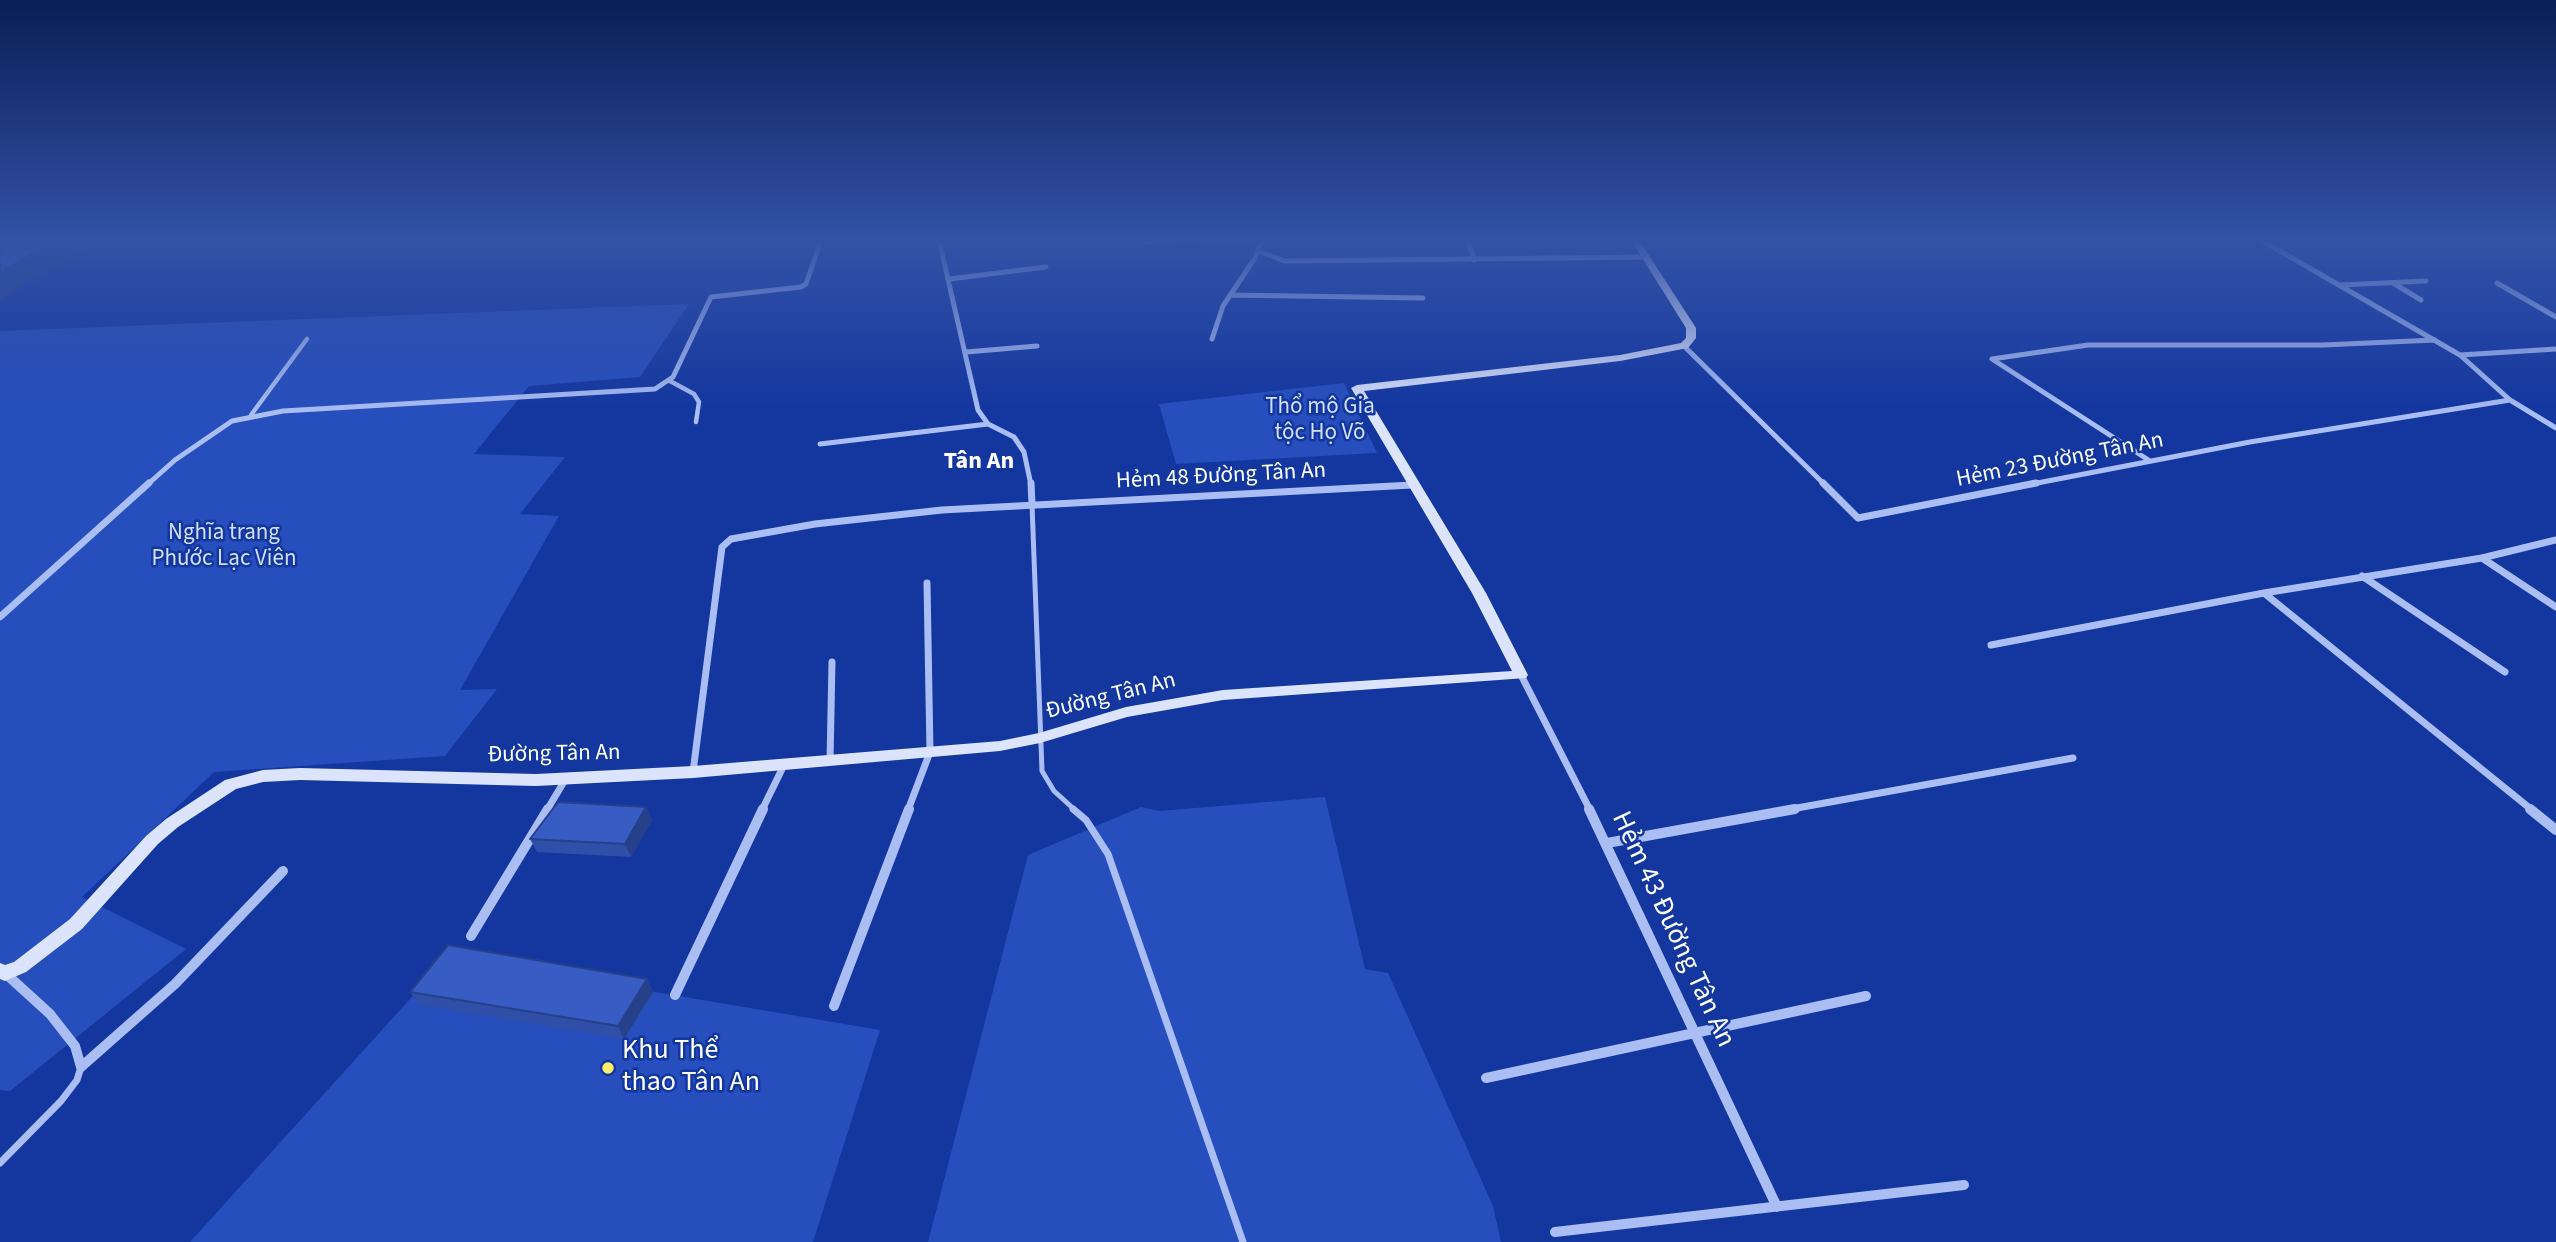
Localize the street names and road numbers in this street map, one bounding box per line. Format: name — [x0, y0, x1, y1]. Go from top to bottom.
street label: Hẻm 23 Đường Tân An — [1954, 427, 2166, 495]
street label: Hẻm 48 Đường Tân An — [1115, 458, 1327, 496]
street label: Đường Tân An — [1043, 668, 1179, 726]
street label: Đường Tân An — [487, 740, 621, 770]
street label: Hẻm 43 Đường Tân An — [1603, 807, 1741, 1053]

